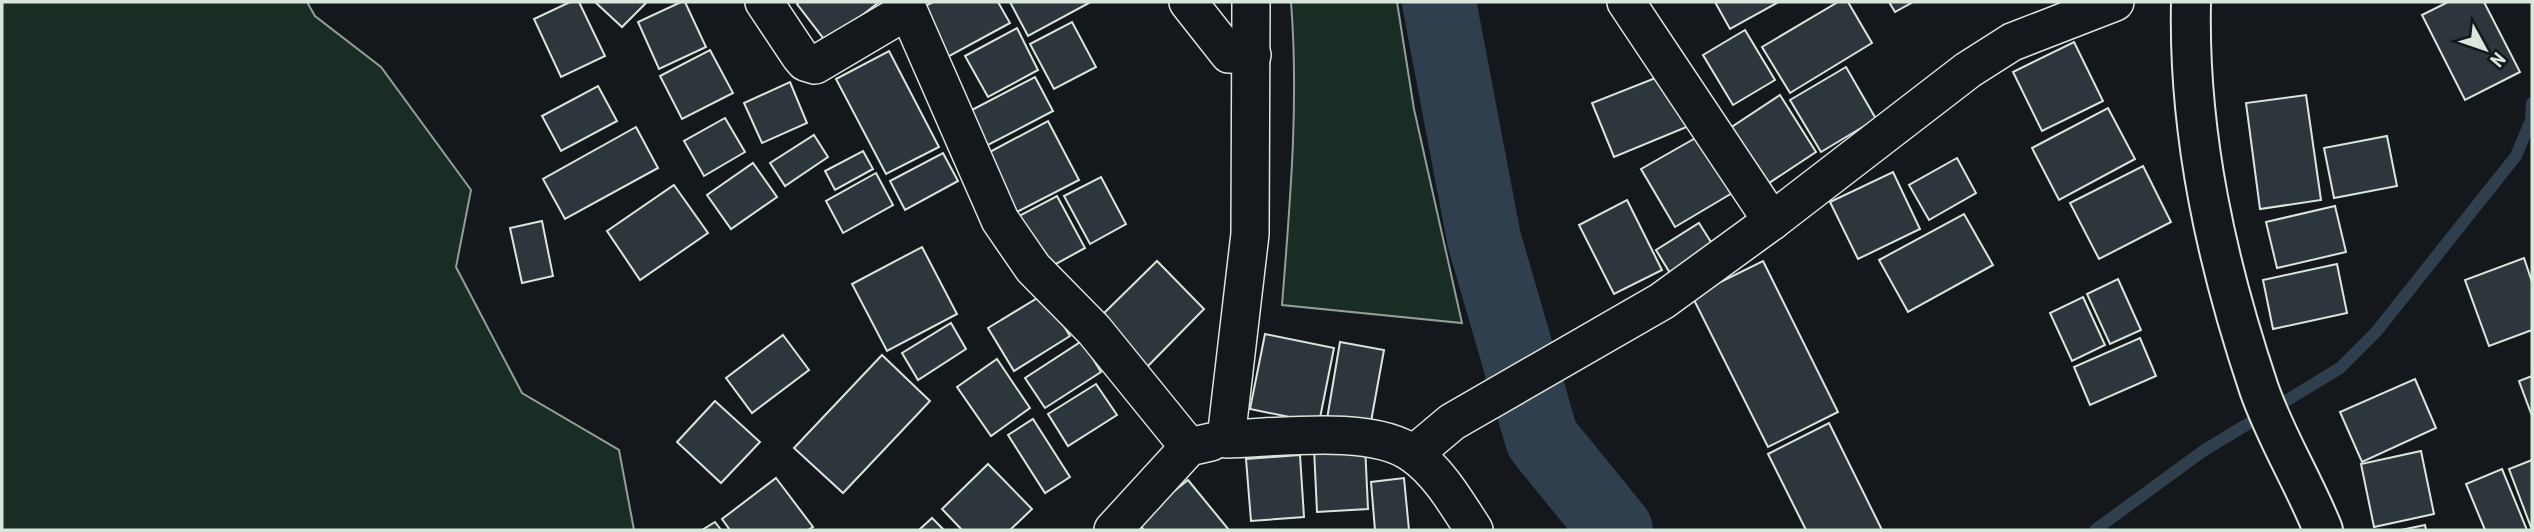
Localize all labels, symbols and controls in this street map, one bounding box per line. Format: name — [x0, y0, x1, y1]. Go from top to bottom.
north arrow — [2450, 14, 2520, 84]
text: N — [2485, 48, 2510, 71]

